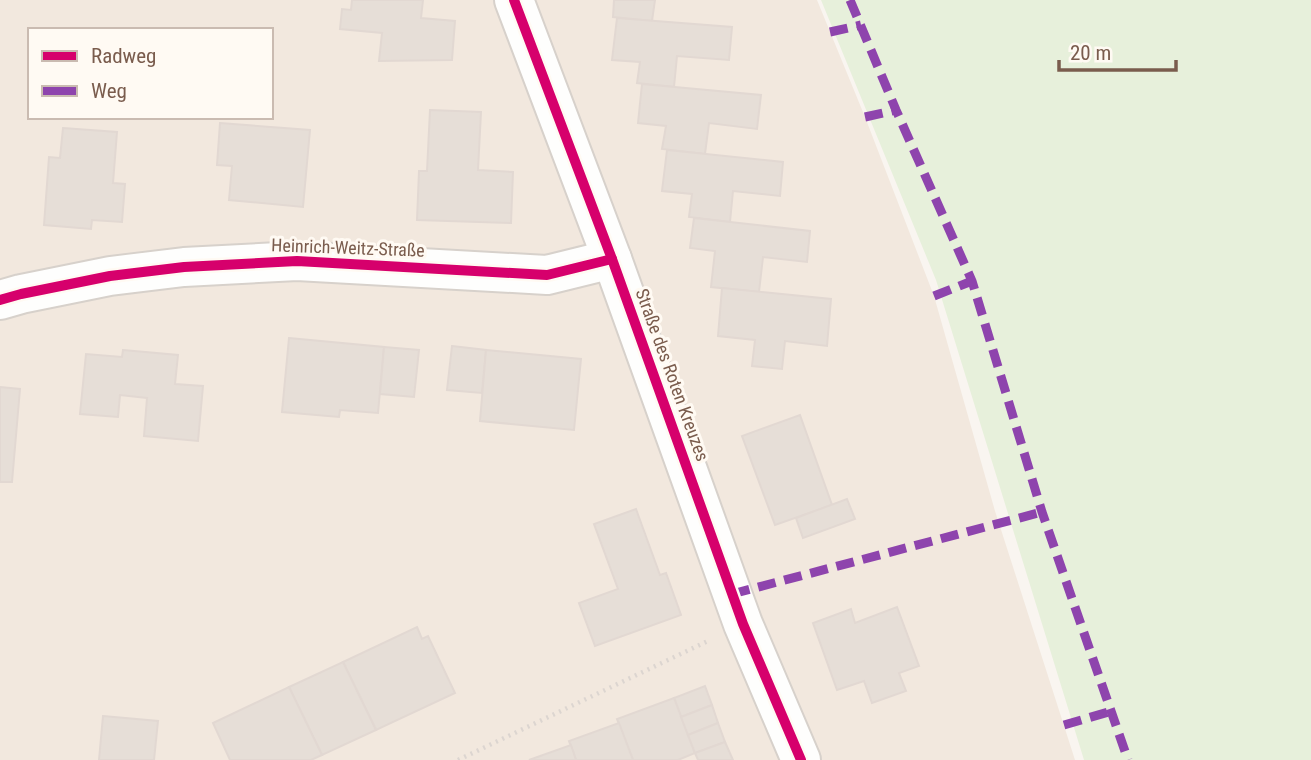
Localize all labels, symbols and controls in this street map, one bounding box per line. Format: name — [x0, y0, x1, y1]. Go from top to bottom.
legend — [28, 28, 273, 119]
scale bar — [1059, 28, 1176, 72]
text: 20 m — [1070, 41, 1111, 65]
text: Radweg — [91, 44, 156, 68]
text: Weg — [91, 79, 127, 103]
street label: Heinrich-Weitz-Straße — [271, 234, 425, 261]
street label: Straße des Roten Kreuzes — [631, 286, 713, 464]

